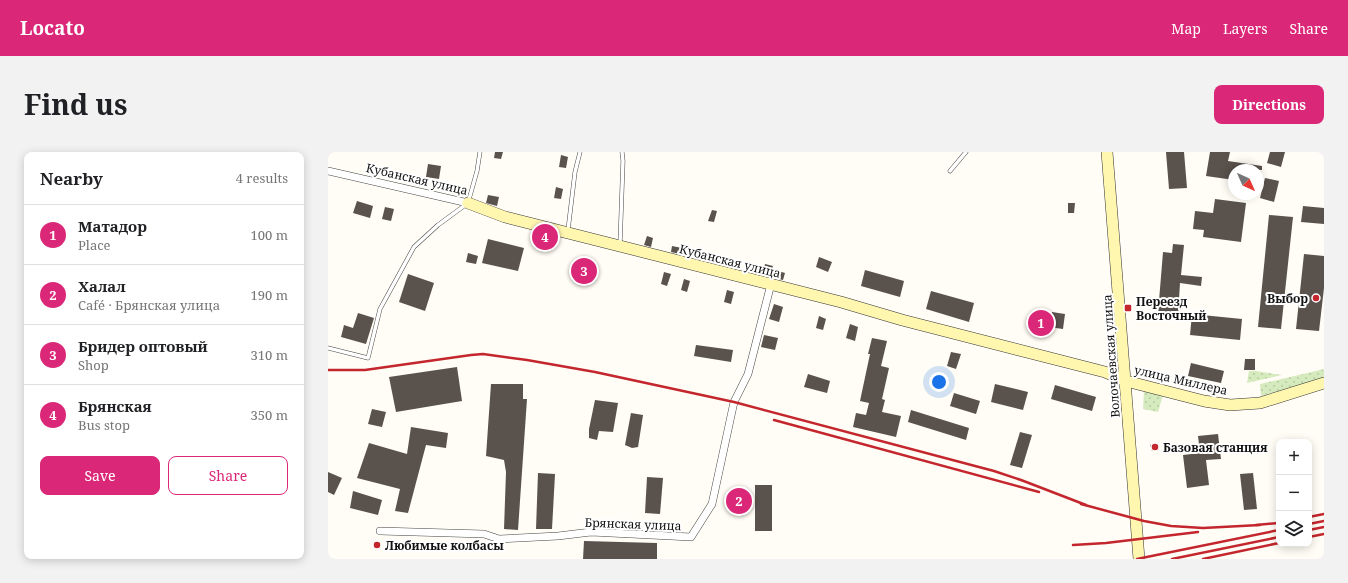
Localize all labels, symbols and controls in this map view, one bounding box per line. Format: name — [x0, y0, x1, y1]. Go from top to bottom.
text: Locato — [20, 15, 85, 41]
text: Map — [1171, 19, 1201, 38]
text: Layers — [1223, 19, 1268, 38]
text: Share — [1290, 19, 1328, 38]
text: Find us — [24, 85, 128, 123]
button: Directions — [1214, 85, 1324, 124]
street label: Кубанская улица — [364, 159, 470, 199]
north arrow — [1228, 164, 1264, 200]
text: Nearby — [40, 167, 103, 190]
text: 4 results — [236, 169, 288, 187]
text: Матадор — [78, 216, 147, 236]
pin: 4 — [532, 222, 558, 252]
text: 1 — [49, 226, 57, 244]
text: 100 m — [251, 226, 288, 244]
text: Place — [78, 236, 111, 254]
street label: Кубанская улица — [677, 240, 783, 282]
pin: 3 — [571, 256, 597, 286]
text: Халал — [78, 276, 126, 296]
text: 2 — [49, 286, 57, 304]
text: 190 m — [251, 286, 288, 304]
place label: Выбор — [1267, 290, 1308, 307]
place label: Переезд Восточный — [1136, 293, 1206, 324]
marker: Выбор — [1311, 293, 1321, 303]
street label: Волочаевская улица — [1098, 294, 1124, 418]
text: Café · Брянская улица — [78, 296, 220, 314]
marker: Переезд Восточный — [1123, 303, 1133, 313]
pin: 1 — [1028, 308, 1054, 338]
text: Бридер оптовый — [78, 336, 208, 356]
text: 3 — [49, 346, 57, 364]
text: 310 m — [251, 346, 288, 364]
text: Shop — [78, 356, 109, 374]
street label: улица Миллера — [1133, 361, 1230, 399]
your location — [929, 372, 949, 392]
text: Брянская — [78, 396, 152, 416]
text: 4 — [49, 406, 57, 424]
text: 350 m — [251, 406, 288, 424]
text: Bus stop — [78, 416, 130, 434]
place label: Базовая станция — [1163, 439, 1268, 456]
map controls — [1276, 439, 1312, 547]
button: + — [1276, 439, 1312, 475]
marker: Базовая станция — [1150, 442, 1160, 452]
button: Save — [40, 456, 160, 495]
button: Share — [168, 456, 288, 495]
button: − — [1276, 475, 1312, 511]
pin: 2 — [726, 486, 752, 516]
button: layers — [1276, 511, 1312, 547]
street label: Брянская улица — [584, 514, 682, 534]
place label: Любимые колбасы — [385, 537, 504, 554]
marker: Любимые колбасы — [372, 540, 382, 550]

